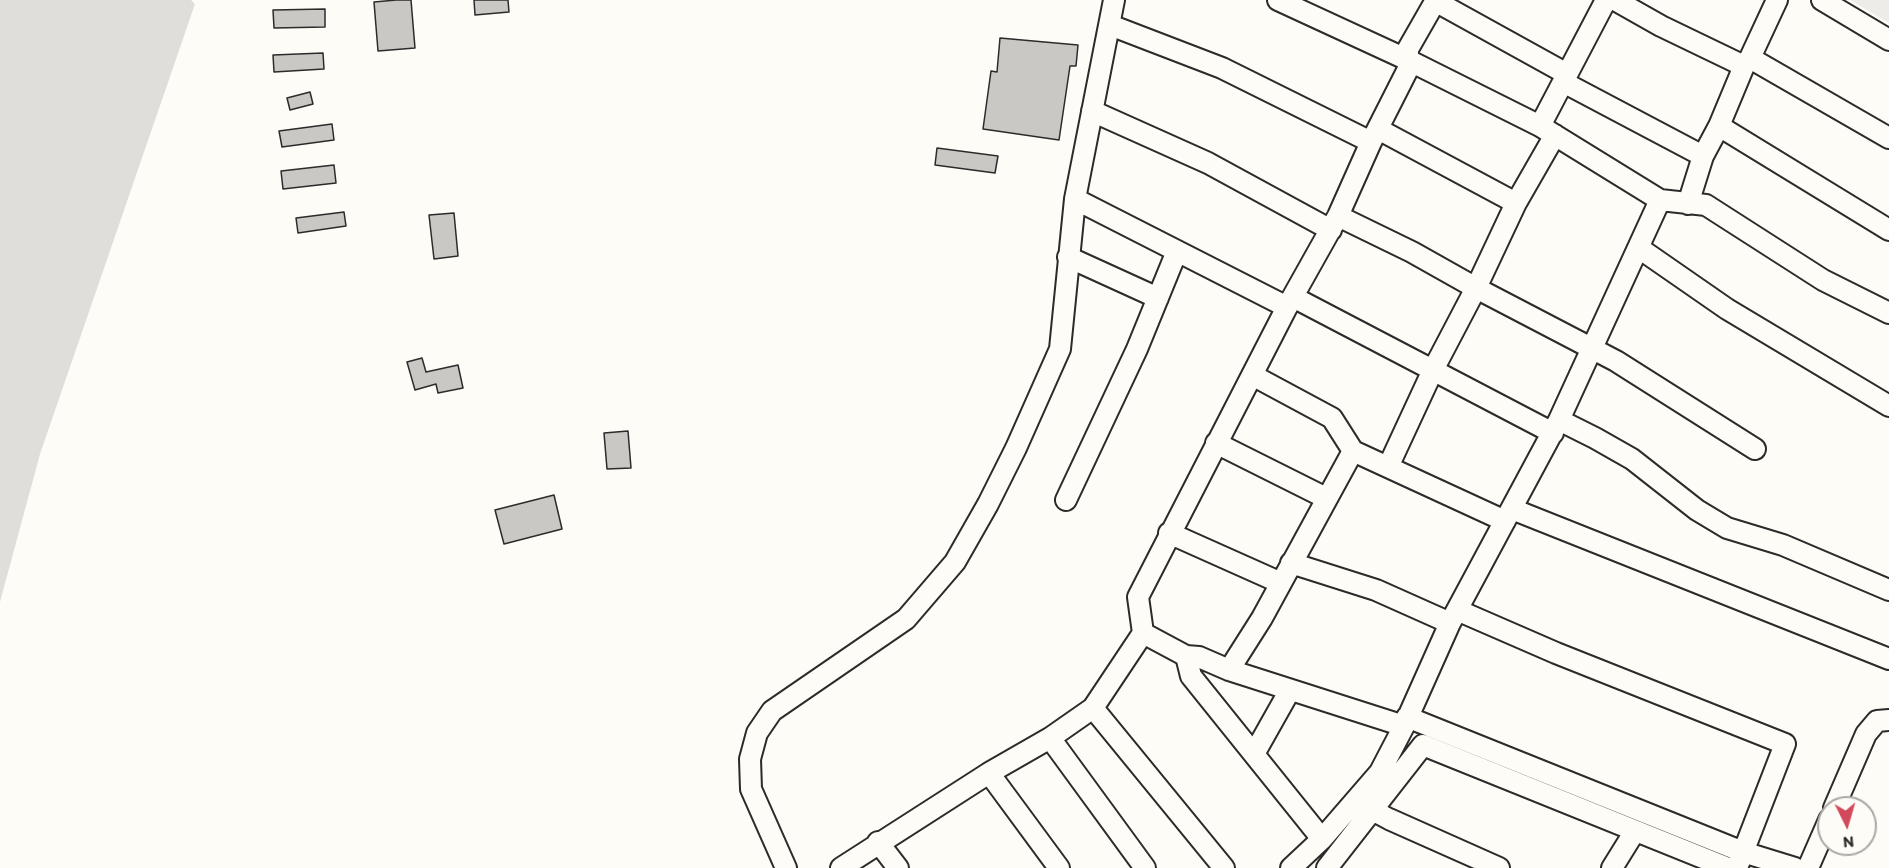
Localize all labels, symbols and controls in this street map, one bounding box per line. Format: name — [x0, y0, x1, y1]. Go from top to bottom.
north arrow — [1817, 796, 1877, 856]
text: N — [1842, 833, 1855, 852]

